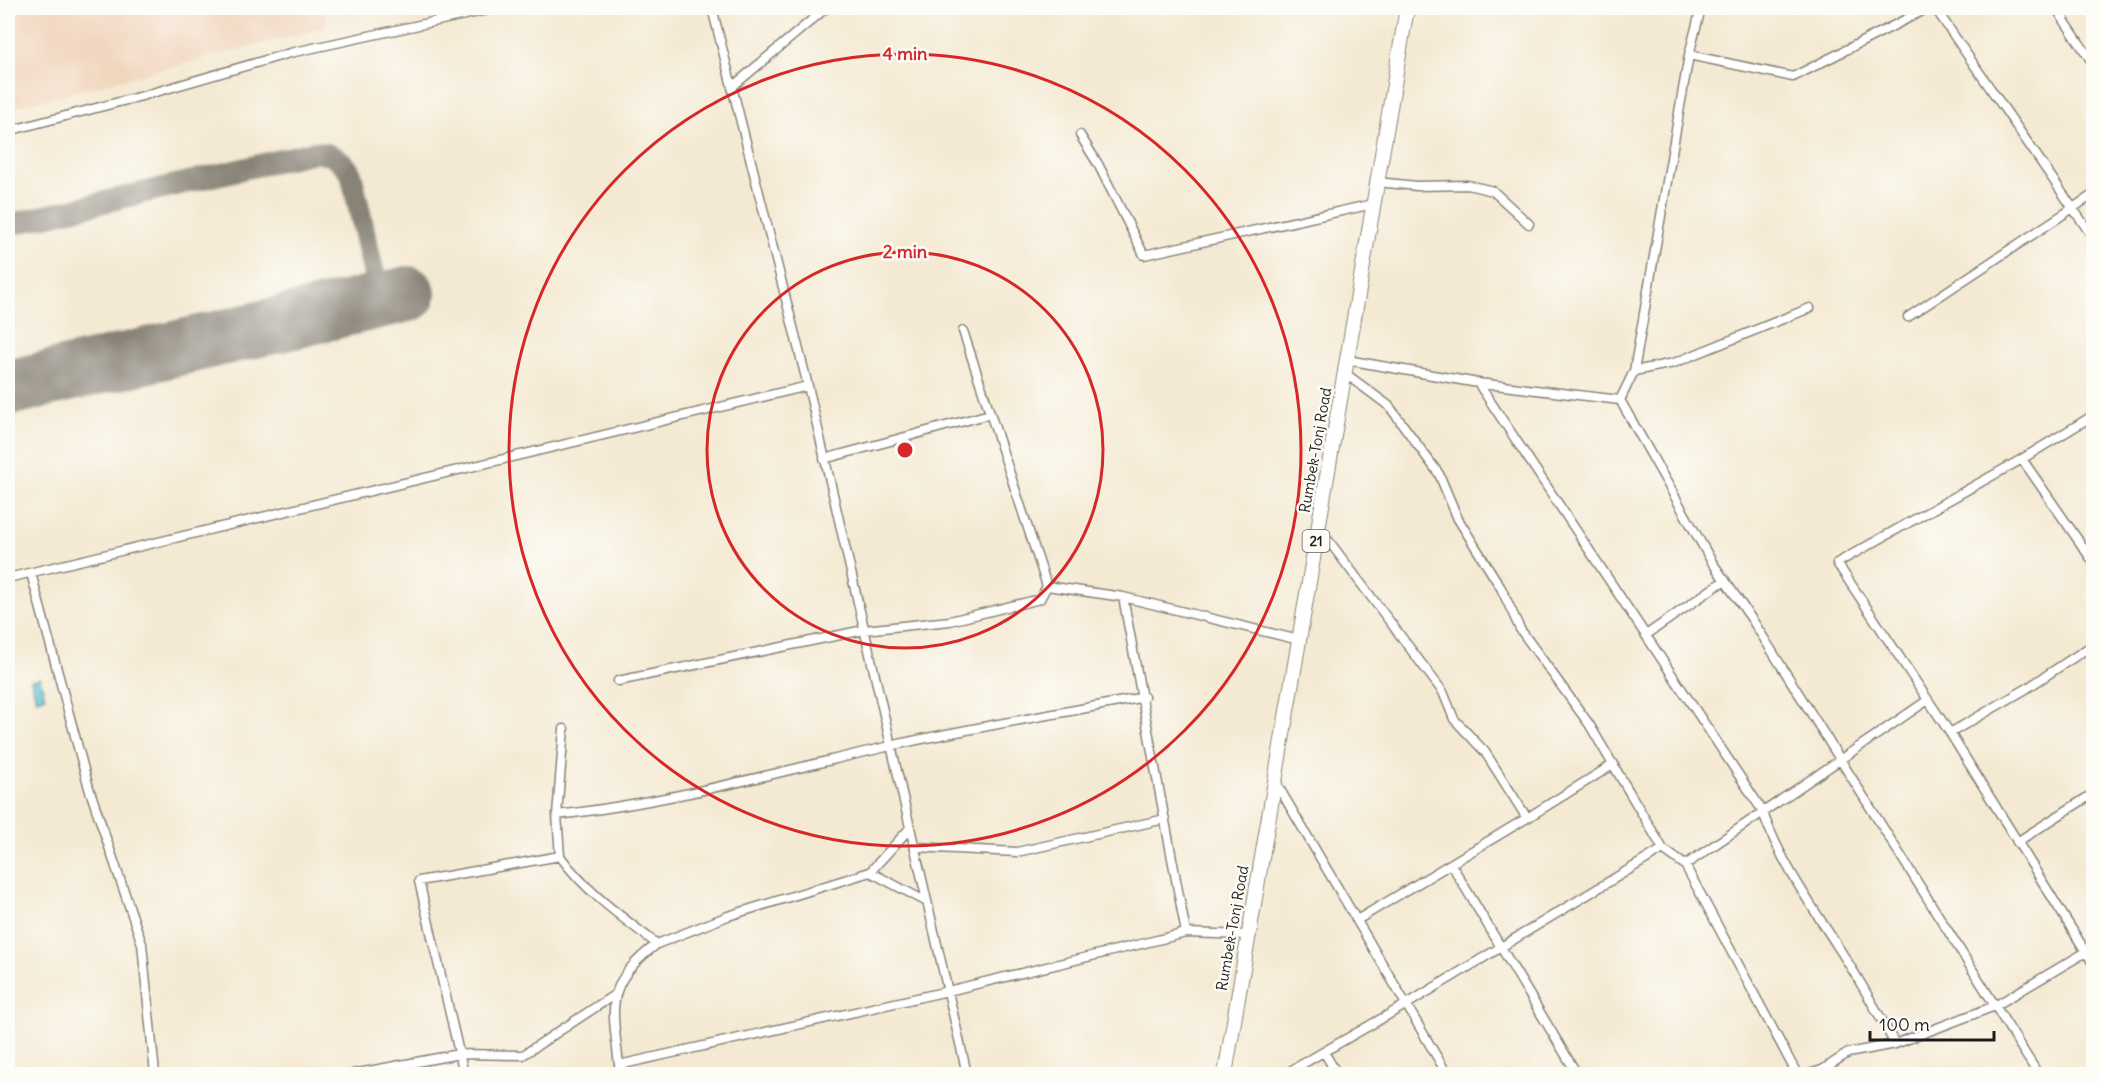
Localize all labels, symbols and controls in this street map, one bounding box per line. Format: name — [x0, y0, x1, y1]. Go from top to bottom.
text: 4 min — [883, 42, 928, 65]
text: 2 min — [883, 240, 928, 263]
street label: Rumbek-Tonj Road — [1295, 386, 1335, 514]
centre of rings — [895, 440, 915, 460]
road number: 21 — [1302, 530, 1330, 552]
street label: Rumbek-Tonj Road — [1212, 864, 1252, 992]
scale bar — [1870, 1004, 1994, 1042]
text: 100 m — [1879, 1013, 1930, 1036]

